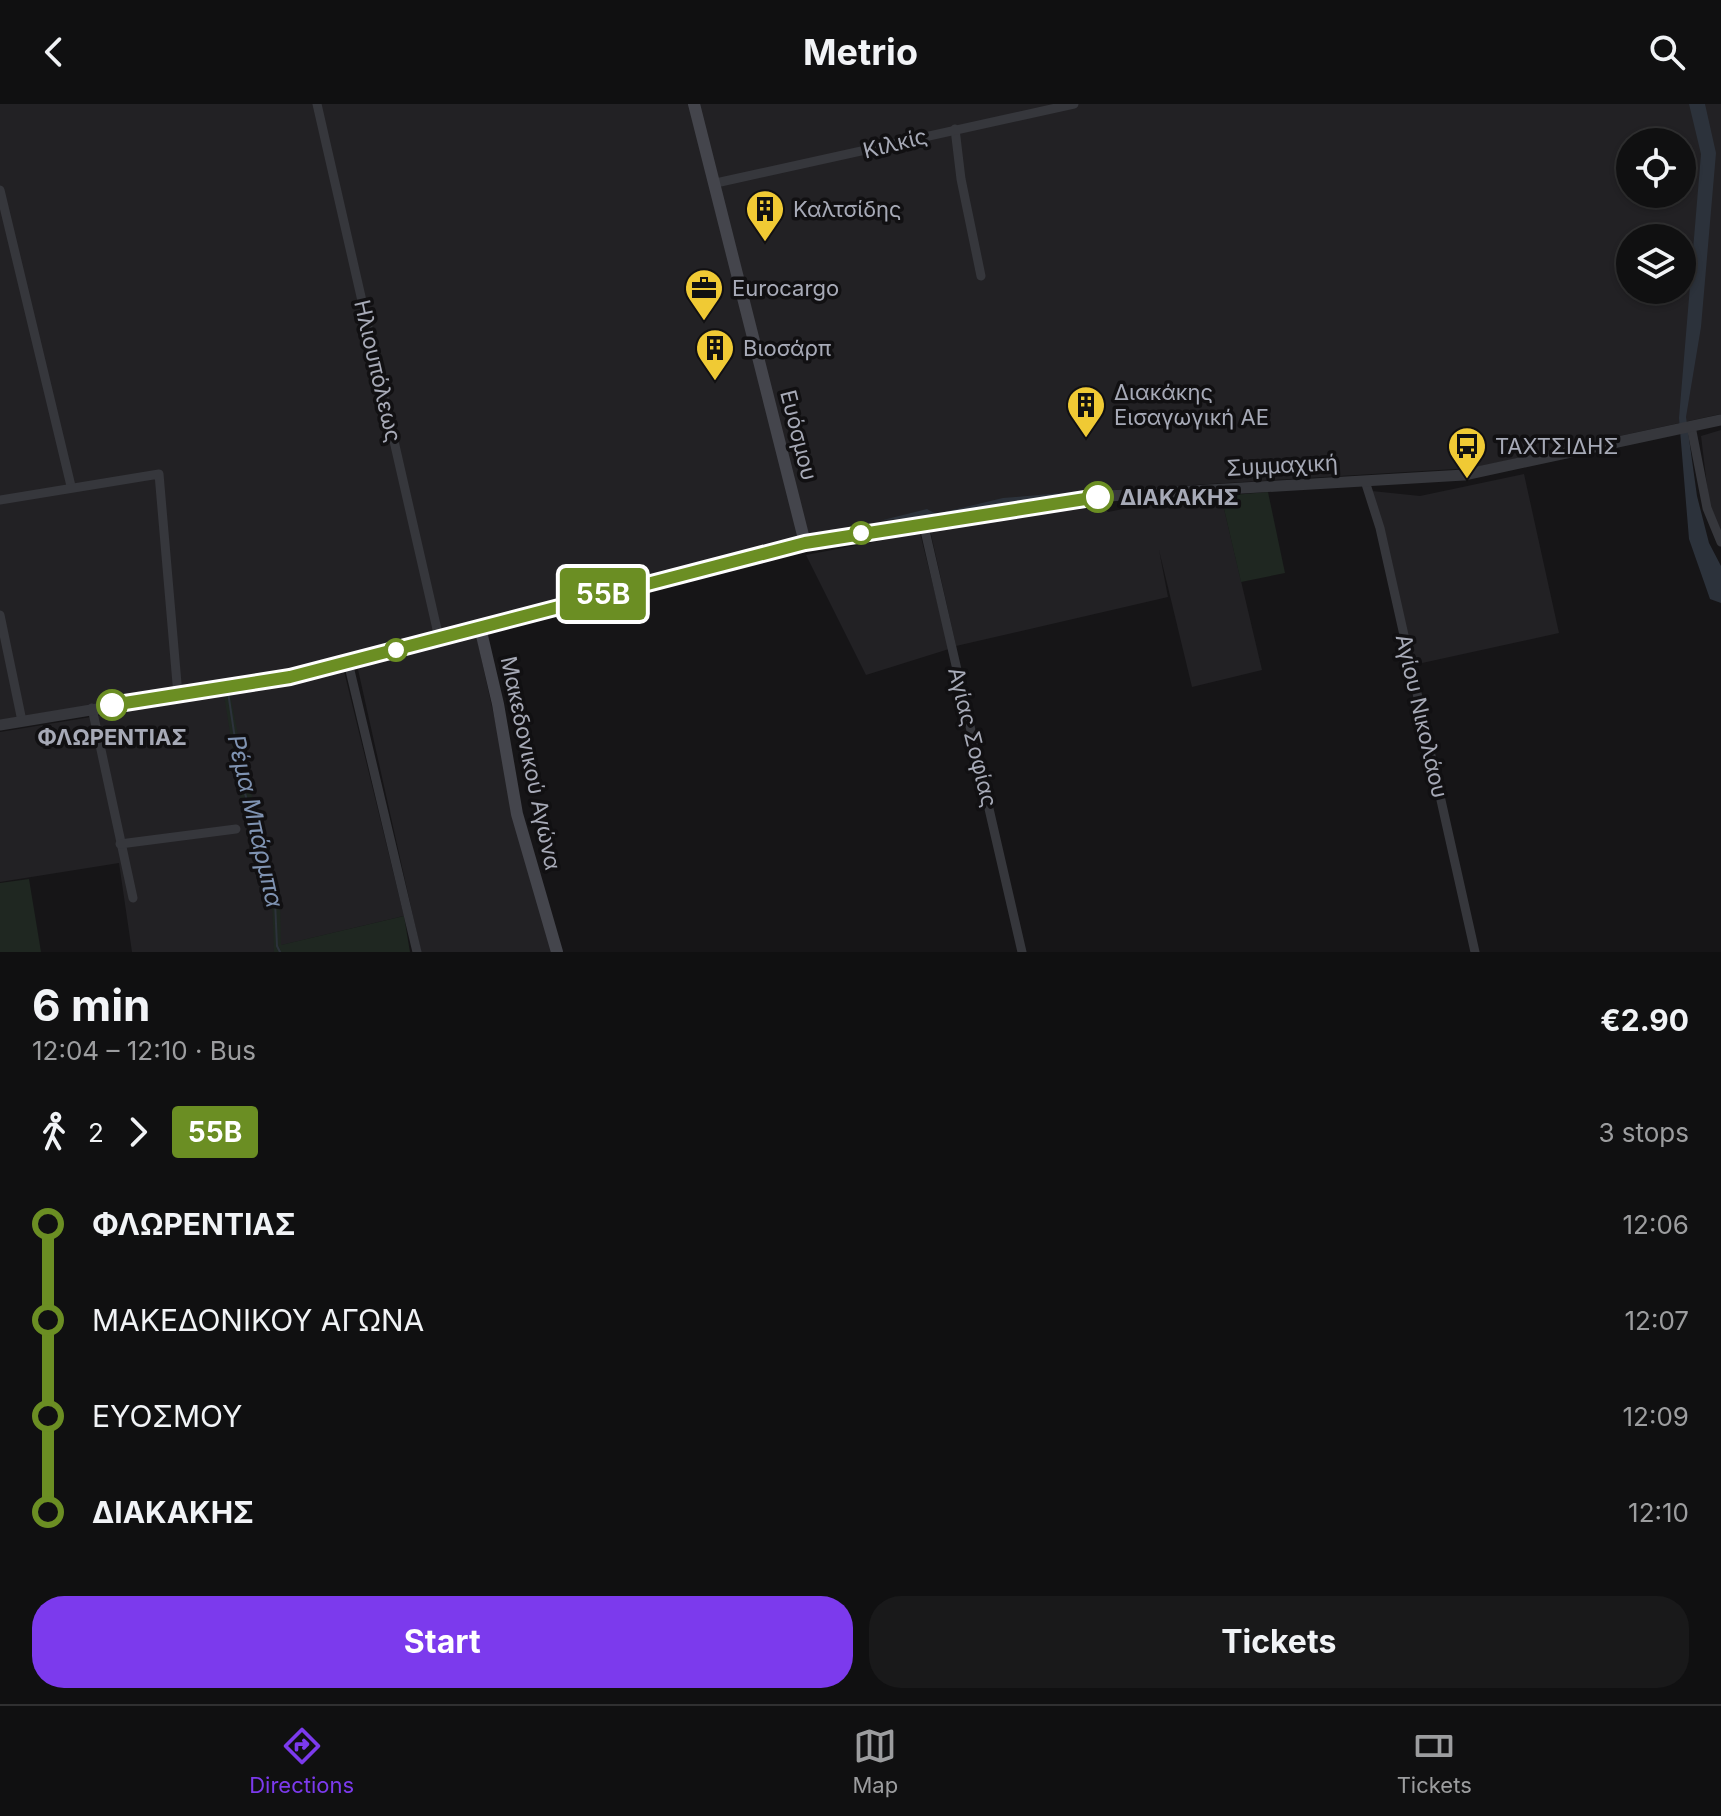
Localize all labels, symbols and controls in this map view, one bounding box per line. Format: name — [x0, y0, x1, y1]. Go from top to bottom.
icon: back — [32, 30, 76, 74]
text: Metrio — [803, 30, 918, 74]
icon: search — [1645, 30, 1689, 74]
street label: Κιλκίς — [860, 123, 930, 163]
map controls — [1616, 128, 1696, 304]
button: locate — [1616, 128, 1696, 208]
building icon: Καλτσίδης — [744, 188, 786, 243]
place label: Καλτσίδης — [793, 196, 902, 222]
button: layers — [1616, 224, 1696, 304]
office icon: Eurocargo — [683, 267, 725, 322]
place label: Eurocargo — [732, 275, 839, 301]
street label: Ηλιουπόλεως — [349, 297, 407, 445]
building icon: Βιοσάρπ — [694, 327, 736, 382]
place label: Βιοσάρπ — [743, 335, 831, 361]
place label: Διακάκης Εισαγωγική ΑΕ — [1114, 379, 1269, 430]
building icon: Διακάκης Εισαγωγική ΑΕ — [1065, 384, 1107, 439]
street label: Ευόσμου — [775, 387, 823, 483]
bus stop icon: ΤΑΧΤΣΙΔΗΣ — [1446, 425, 1488, 480]
place label: ΤΑΧΤΣΙΔΗΣ — [1495, 433, 1618, 459]
street label: Συμμαχική — [1226, 449, 1338, 481]
marker: ΔΙΑΚΑΚΗΣ — [1083, 482, 1113, 512]
place label: ΔΙΑΚΑΚΗΣ — [1120, 484, 1239, 510]
unlabelled marker — [850, 522, 872, 544]
line badge: 55Β — [557, 568, 649, 620]
text: 55Β — [576, 577, 630, 611]
street label: Αγίου Νικολάου — [1391, 632, 1453, 800]
unlabelled marker — [385, 639, 407, 661]
street label: Μακεδονικού Αγώνα — [496, 654, 566, 872]
street label: Αγίας Σοφίας — [943, 664, 1003, 810]
marker: ΦΛΩΡΕΝΤΙΑΣ — [97, 690, 127, 720]
place label: ΦΛΩΡΕΝΤΙΑΣ — [37, 724, 187, 750]
water label: Ρέμα Μπάρμπα — [222, 732, 289, 910]
text: 6 min — [32, 978, 150, 1032]
text: €2.90 — [1600, 1002, 1689, 1038]
text: 12:04 – 12:10 · Bus — [32, 1035, 256, 1066]
icon: walk — [32, 1110, 76, 1154]
icon: forward — [116, 1110, 160, 1154]
text: 55Β — [188, 1115, 242, 1149]
text: 2 — [88, 1117, 104, 1148]
text: 3 stops — [1598, 1117, 1689, 1148]
text: ΦΛΩΡΕΝΤΙΑΣ — [92, 1206, 296, 1242]
text: 12:06 — [1623, 1209, 1689, 1240]
text: ΜΑΚΕΔΟΝΙΚΟΥ ΑΓΩΝΑ — [92, 1302, 424, 1338]
text: 12:07 — [1624, 1305, 1689, 1336]
text: ΕΥΟΣΜΟΥ — [92, 1398, 242, 1434]
text: 12:09 — [1623, 1401, 1689, 1432]
text: ΔΙΑΚΑΚΗΣ — [92, 1494, 254, 1530]
text: 12:10 — [1628, 1497, 1689, 1528]
button: Start — [32, 1596, 853, 1688]
button: Tickets — [869, 1596, 1689, 1688]
tab: Directions — [249, 1724, 354, 1798]
tab: Map — [853, 1724, 898, 1798]
tab: Tickets — [1397, 1724, 1472, 1798]

